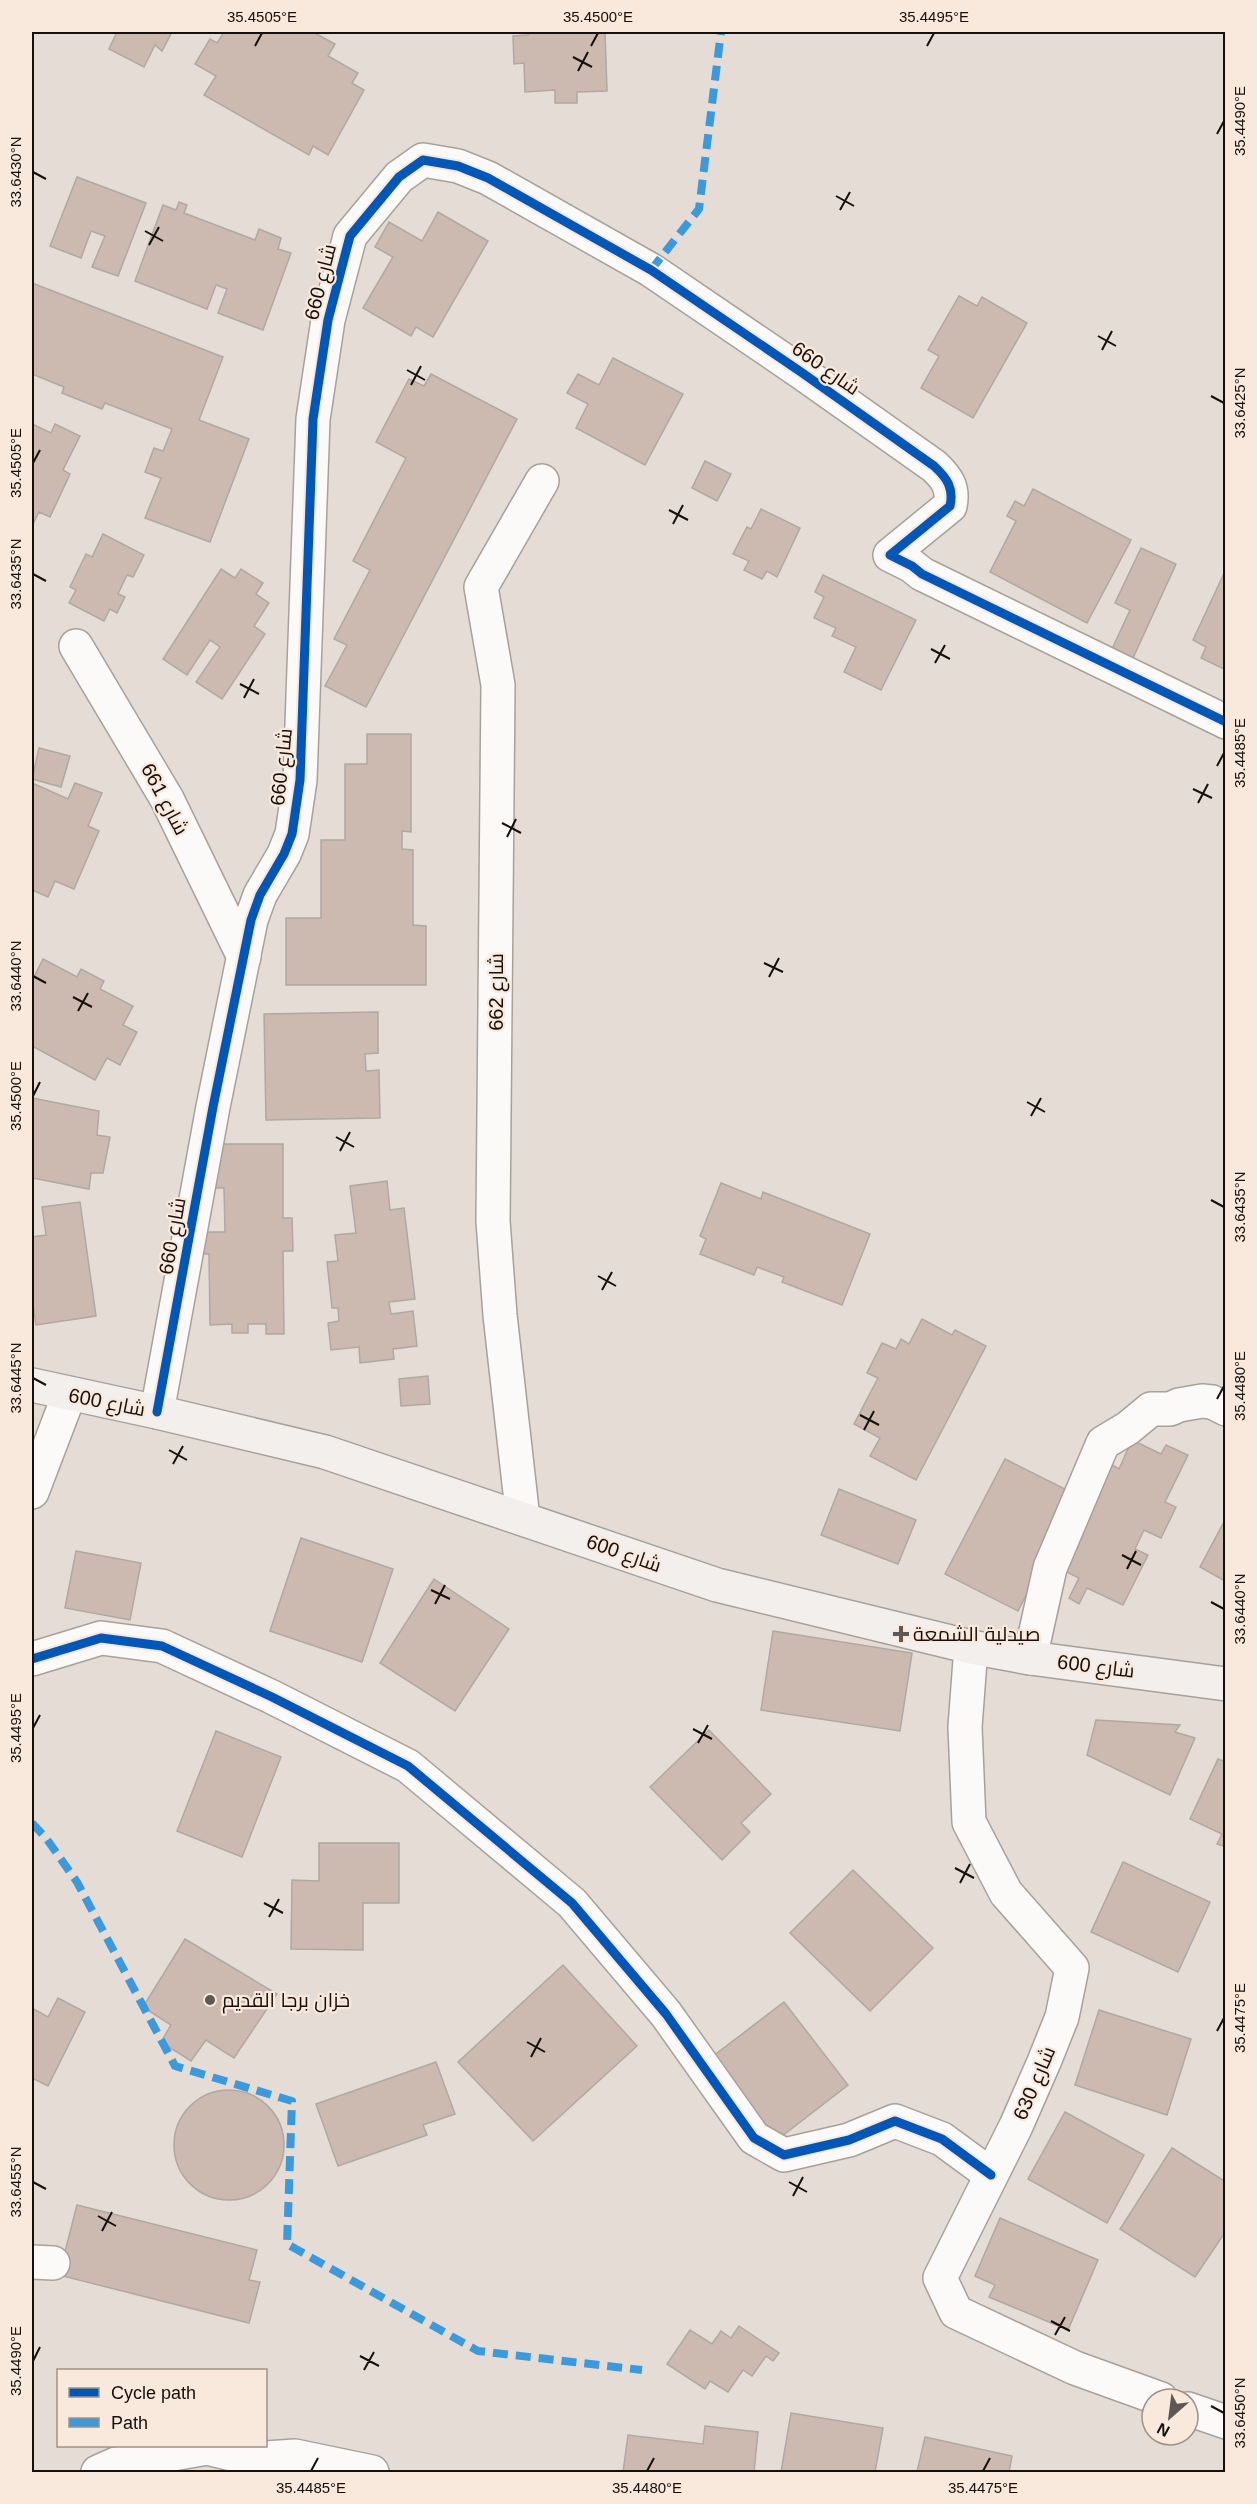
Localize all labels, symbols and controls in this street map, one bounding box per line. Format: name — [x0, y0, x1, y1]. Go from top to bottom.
text: 35.4505°E — [227, 8, 297, 25]
text: 35.4500°E — [563, 8, 633, 25]
text: 35.4495°E — [899, 8, 969, 25]
text: 35.4490°E — [1231, 86, 1248, 156]
text: 33.6430°N — [7, 136, 24, 208]
street label: شارع 660 — [300, 242, 343, 323]
street label: شارع 660 — [786, 337, 864, 402]
text: 33.6425°N — [1231, 367, 1248, 439]
text: 35.4505°E — [7, 428, 24, 498]
text: 33.6435°N — [7, 538, 24, 610]
text: 35.4485°E — [1231, 718, 1248, 788]
street label: شارع 660 — [266, 727, 299, 807]
street label: شارع 661 — [134, 760, 193, 840]
text: 33.6440°N — [7, 940, 24, 1012]
street label: شارع 662 — [485, 953, 510, 1031]
text: 35.4500°E — [7, 1061, 24, 1131]
text: 33.6435°N — [1231, 1171, 1248, 1243]
street label: شارع 660 — [154, 1196, 193, 1277]
text: 33.6445°N — [7, 1342, 24, 1414]
text: 35.4480°E — [1231, 1351, 1248, 1421]
street label: شارع 600 — [66, 1384, 147, 1423]
street label: شارع 600 — [583, 1530, 664, 1579]
text: 33.6440°N — [1231, 1573, 1248, 1645]
place label: صيدلية الشمعة — [913, 1623, 1040, 1645]
marker: صيدلية الشمعة — [894, 1627, 908, 1641]
street label: شارع 600 — [1056, 1650, 1136, 1685]
text: 35.4495°E — [7, 1693, 24, 1763]
text: 35.4475°E — [1231, 1983, 1248, 2053]
place label: خزان برجا القديم — [222, 1989, 350, 2014]
marker: خزان برجا القديم — [203, 1993, 217, 2007]
street label: شارع 630 — [1009, 2043, 1062, 2124]
text: 33.6455°N — [7, 2146, 24, 2218]
text: 35.4490°E — [7, 2326, 24, 2396]
legend — [57, 2369, 267, 2447]
text: 33.6450°N — [1231, 2377, 1248, 2449]
text: Cycle path — [111, 2383, 196, 2403]
north arrow — [1140, 2387, 1200, 2447]
text: Path — [111, 2413, 148, 2433]
text: N — [1154, 2420, 1172, 2440]
text: 35.4485°E — [276, 2479, 346, 2496]
text: 35.4480°E — [612, 2479, 682, 2496]
text: 35.4475°E — [948, 2479, 1018, 2496]

